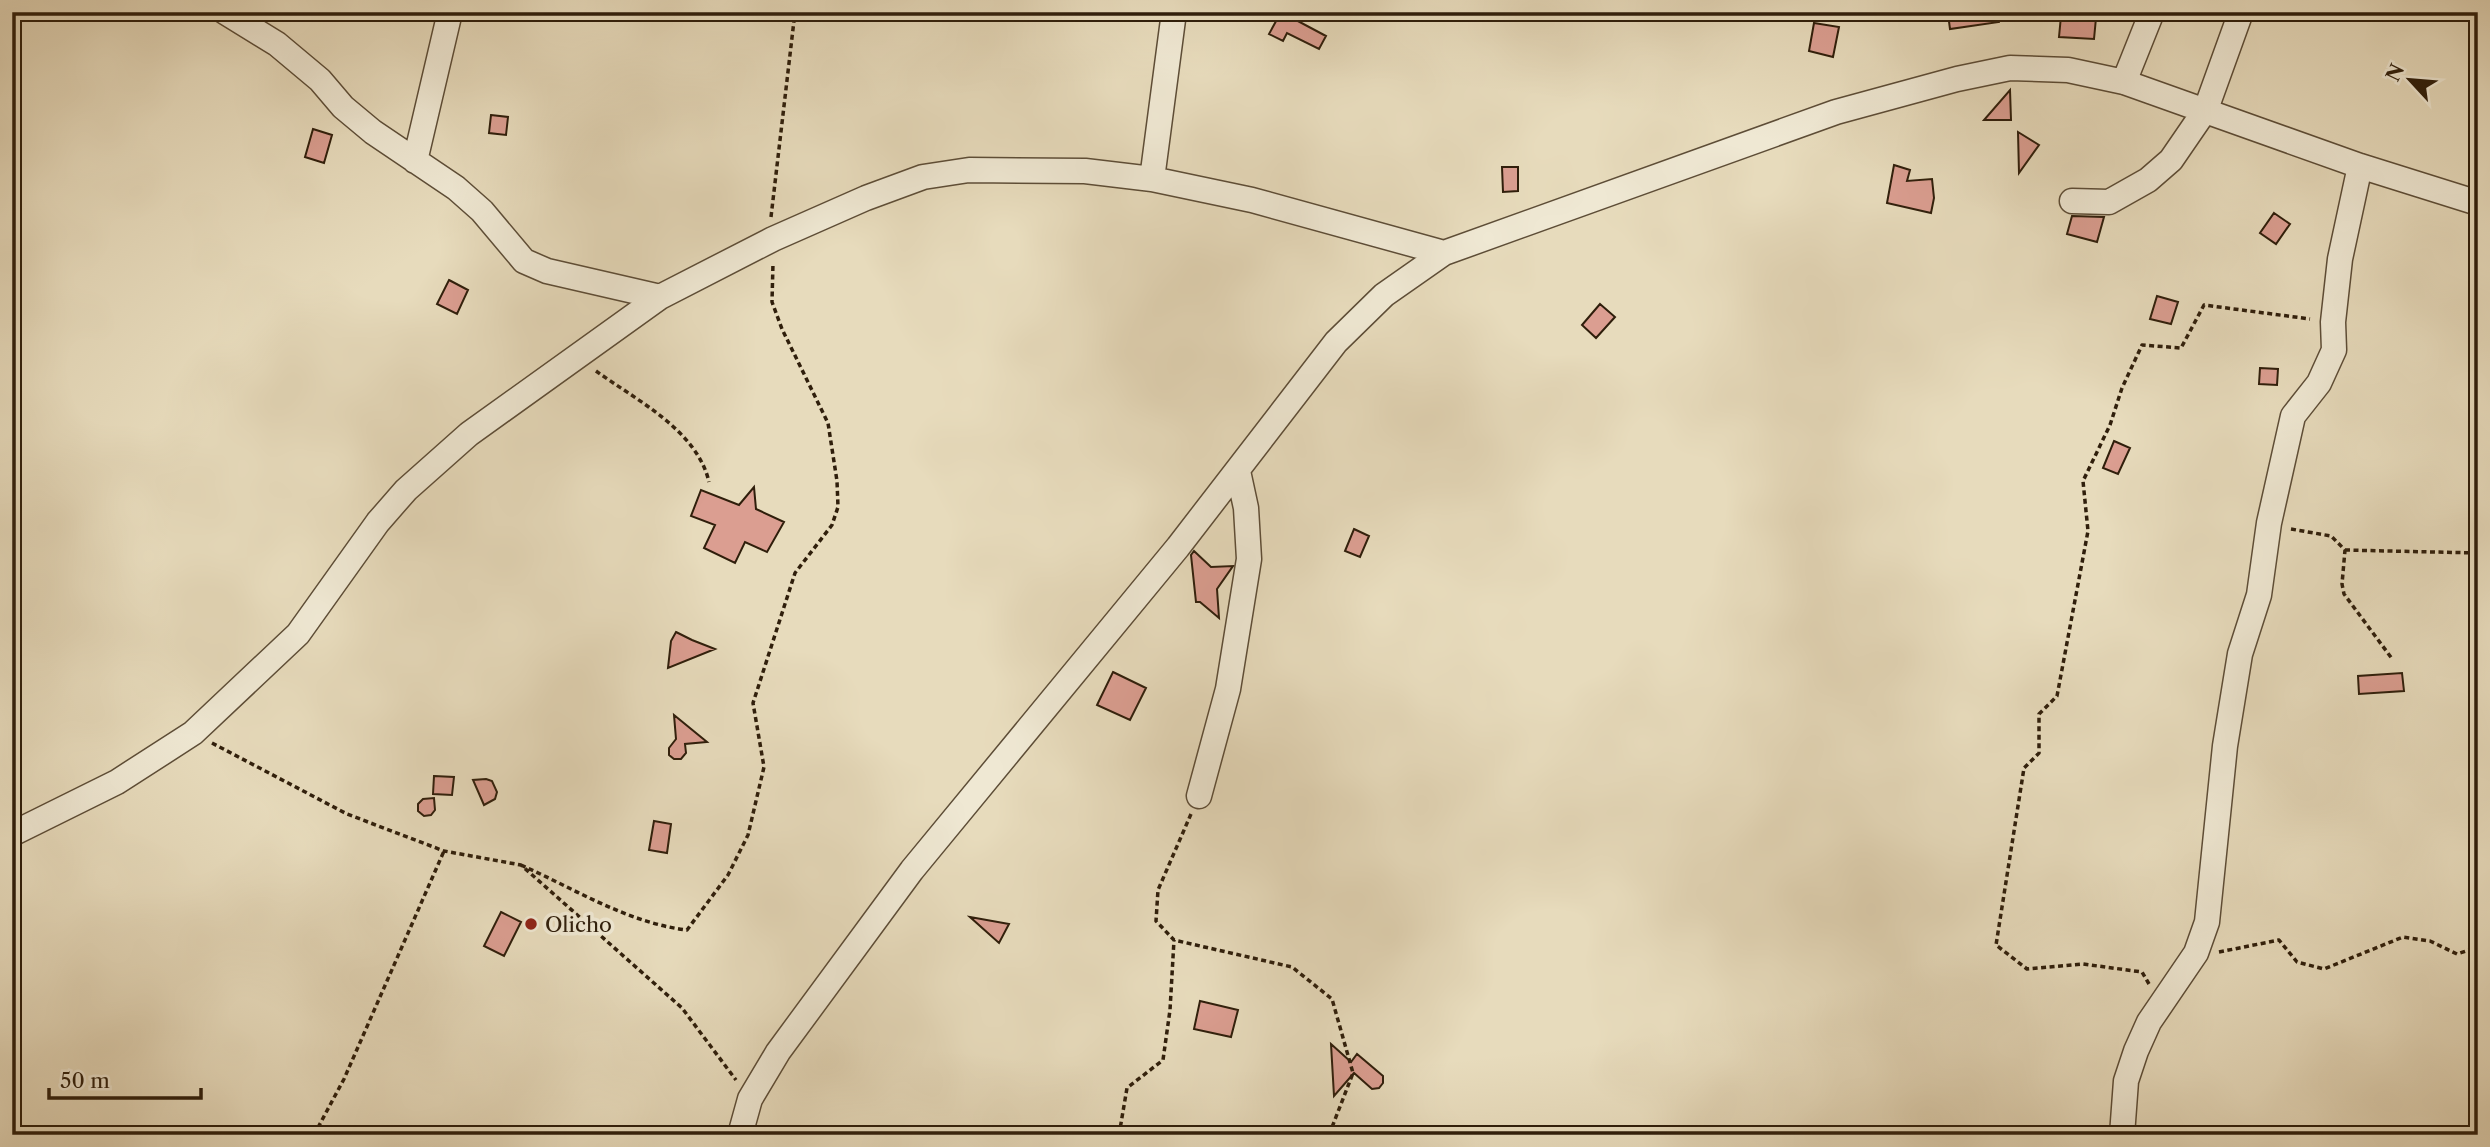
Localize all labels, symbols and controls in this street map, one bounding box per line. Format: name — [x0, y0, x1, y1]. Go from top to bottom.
north arrow — [2374, 46, 2444, 116]
text: N — [2381, 60, 2409, 85]
place label: Olicho — [545, 912, 612, 937]
marker: Olicho — [523, 916, 539, 932]
scale bar — [49, 1056, 201, 1100]
text: 50 m — [60, 1068, 110, 1093]

